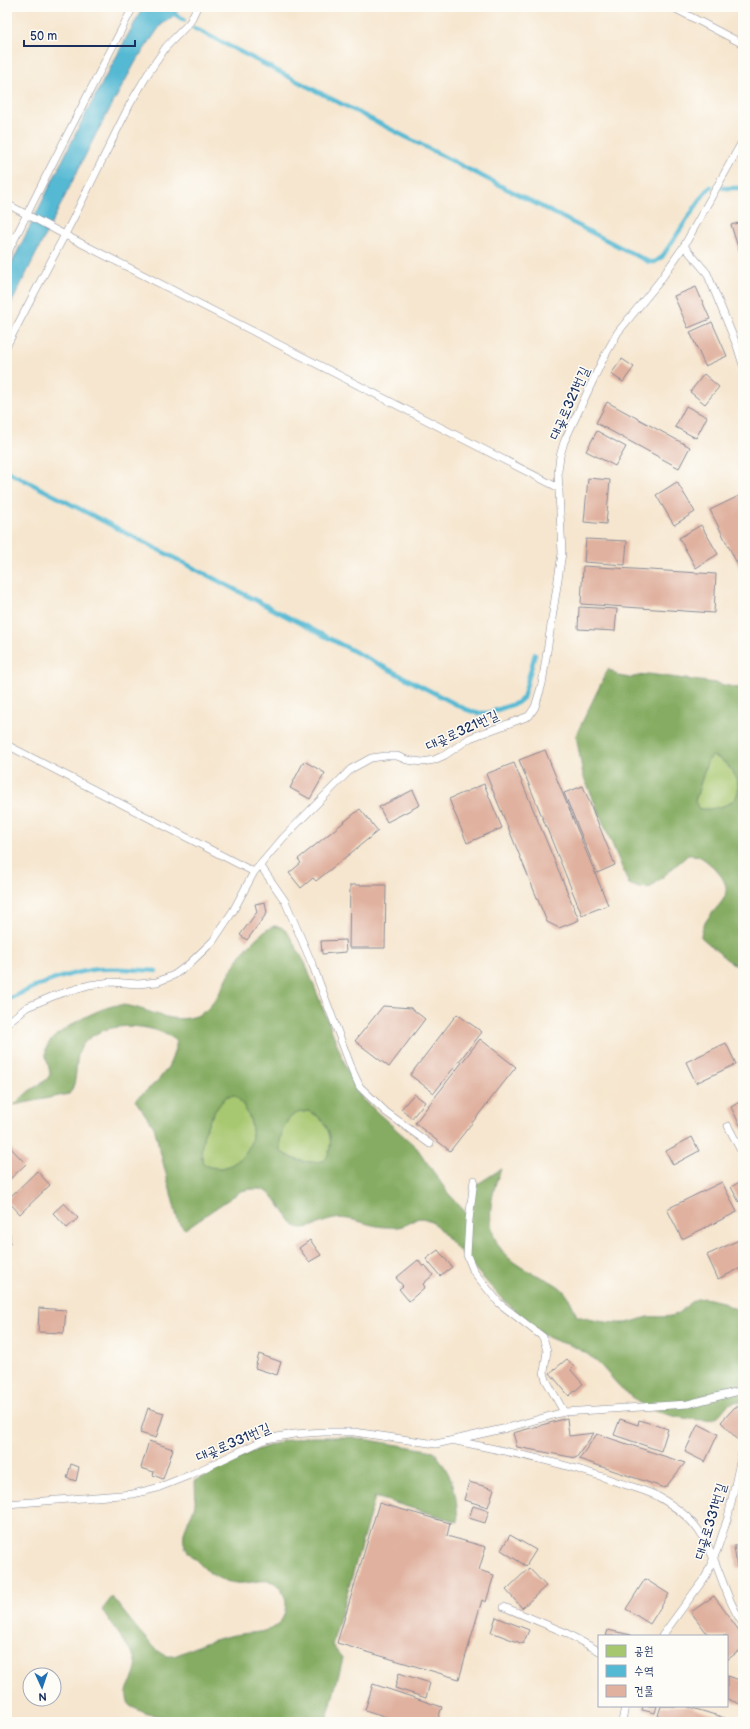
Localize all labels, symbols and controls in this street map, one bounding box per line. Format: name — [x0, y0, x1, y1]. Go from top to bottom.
scale bar — [24, 22, 135, 48]
text: 50 m — [30, 29, 57, 44]
street label: 대곶로321번길 — [546, 363, 593, 442]
street label: 대곶로321번길 — [423, 706, 502, 755]
street label: 대곶로331번길 — [194, 1419, 274, 1466]
street label: 대곶로331번길 — [691, 1480, 730, 1561]
legend — [598, 1635, 728, 1707]
text: 공원 — [634, 1644, 653, 1659]
text: 수역 — [634, 1664, 654, 1679]
north arrow — [22, 1667, 62, 1707]
text: 건물 — [634, 1684, 654, 1699]
text: N — [38, 1690, 47, 1703]

